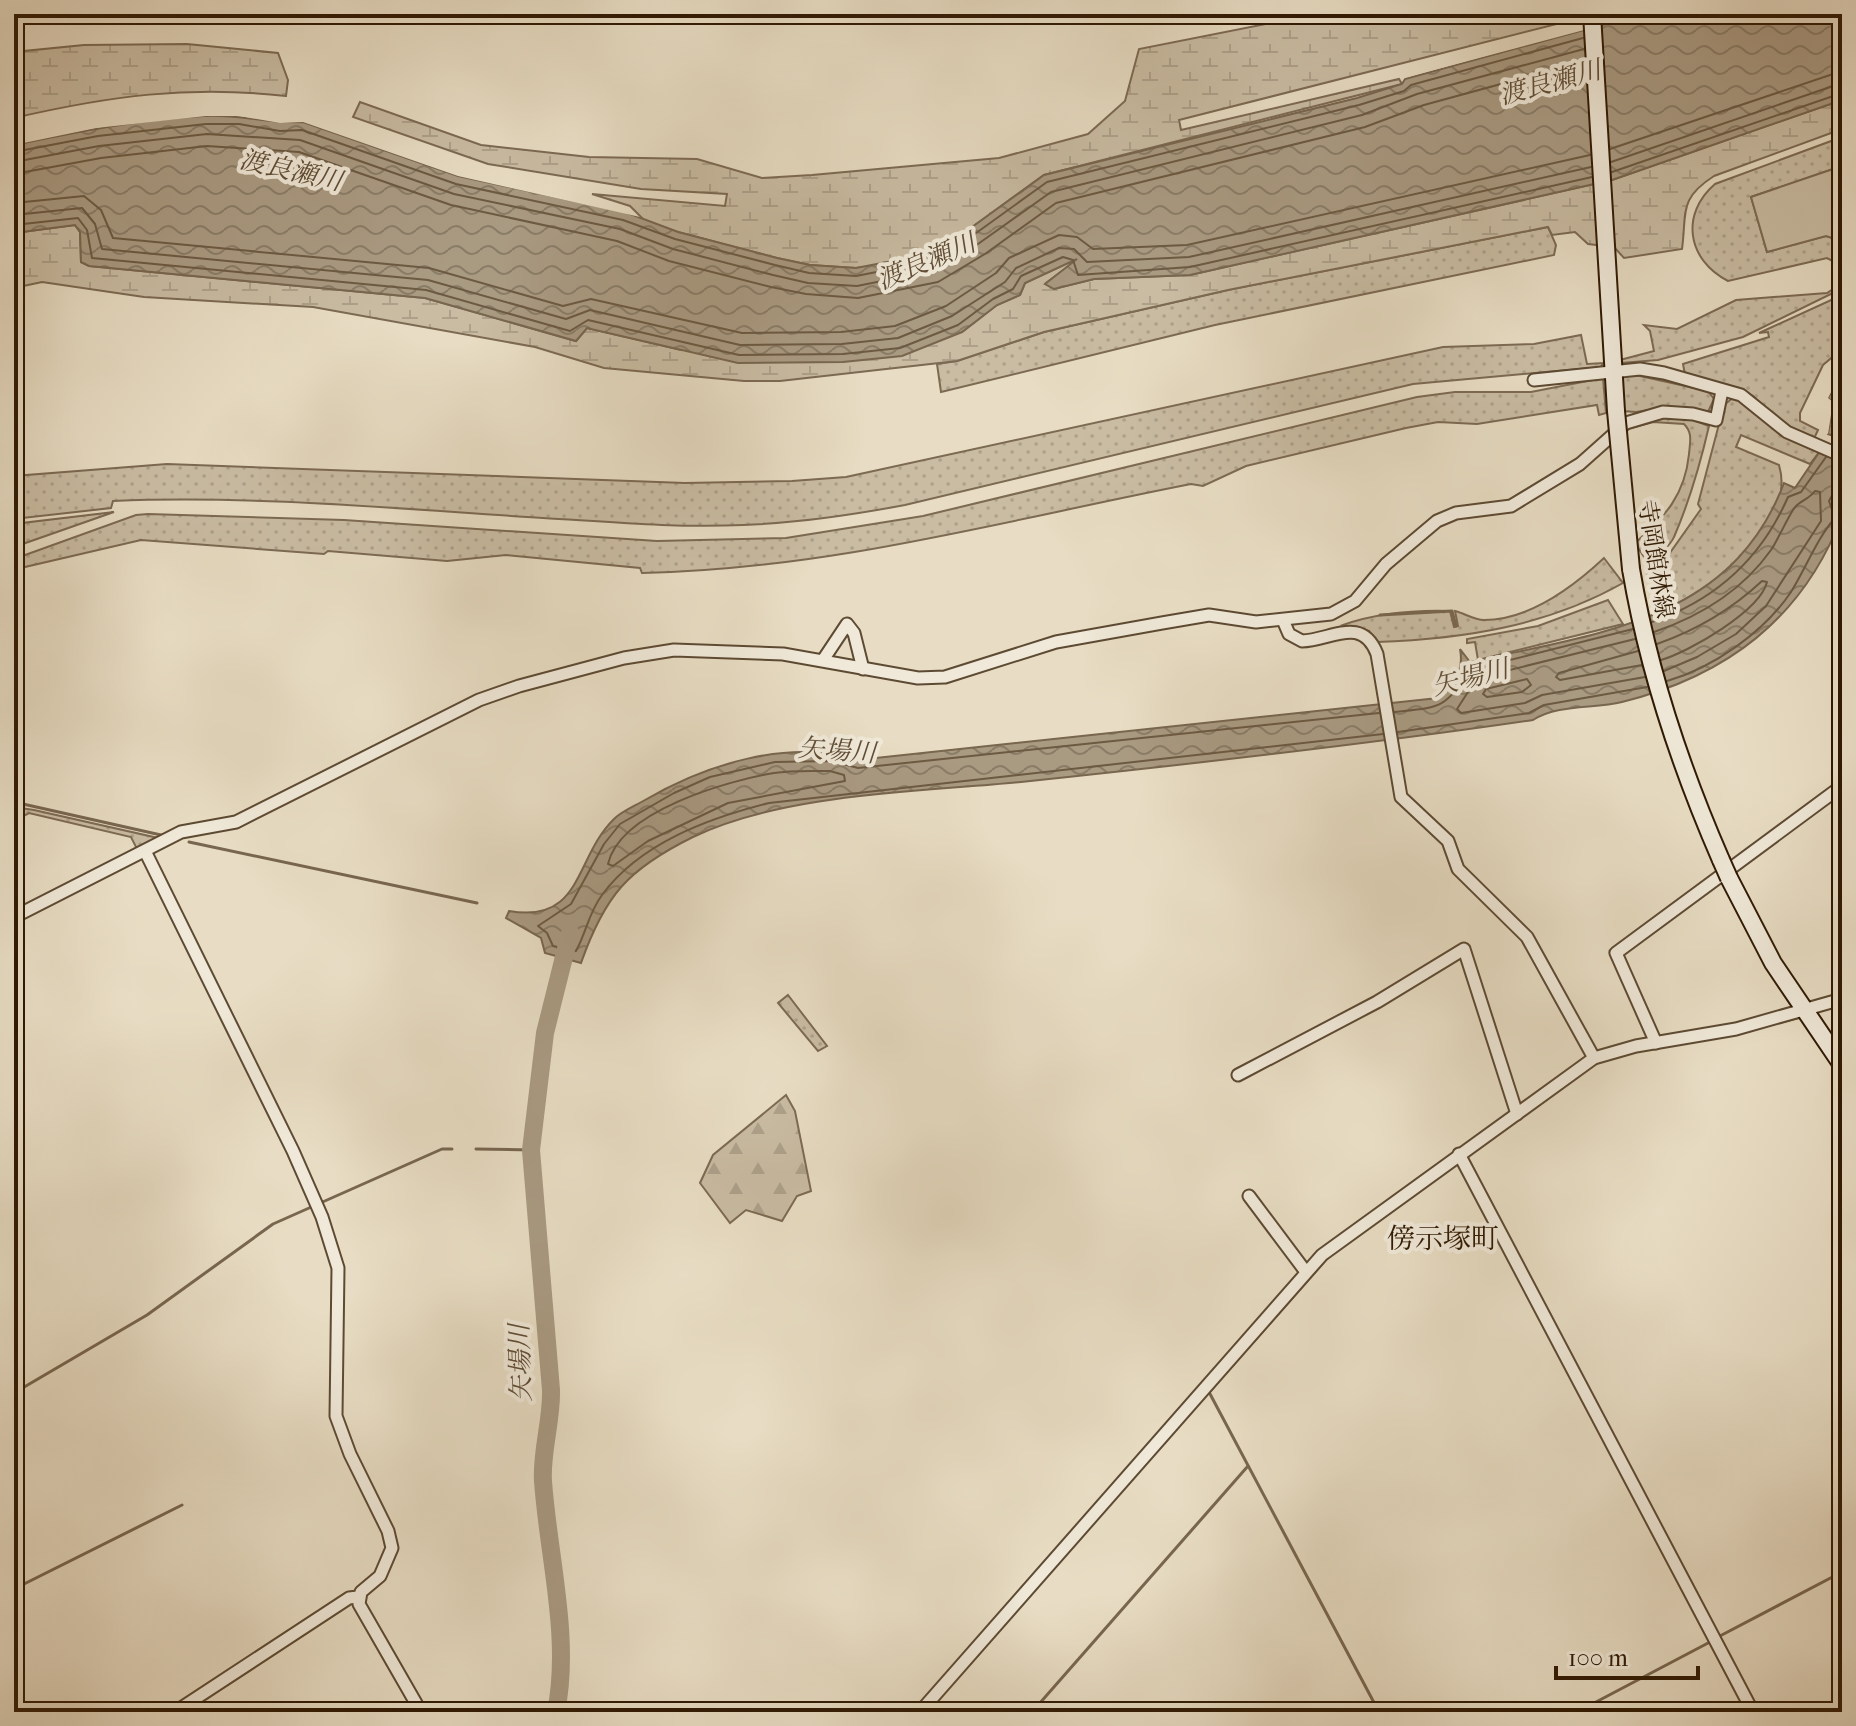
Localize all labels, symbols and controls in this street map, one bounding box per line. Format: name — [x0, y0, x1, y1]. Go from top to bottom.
water label: 渡良瀬川 — [1496, 53, 1607, 111]
water label: 渡良瀬川 — [237, 144, 348, 198]
water label: 渡良瀬川 — [872, 226, 983, 296]
street label: 寺岡館林線 — [1633, 498, 1679, 620]
water label: 矢場川 — [1429, 652, 1515, 702]
water label: 矢場川 — [797, 732, 880, 769]
district label: 傍示塚町 — [1387, 1222, 1499, 1255]
water label: 矢場川 — [504, 1320, 537, 1403]
scale bar — [1556, 1630, 1698, 1680]
text: 100 m — [1568, 1644, 1628, 1672]

